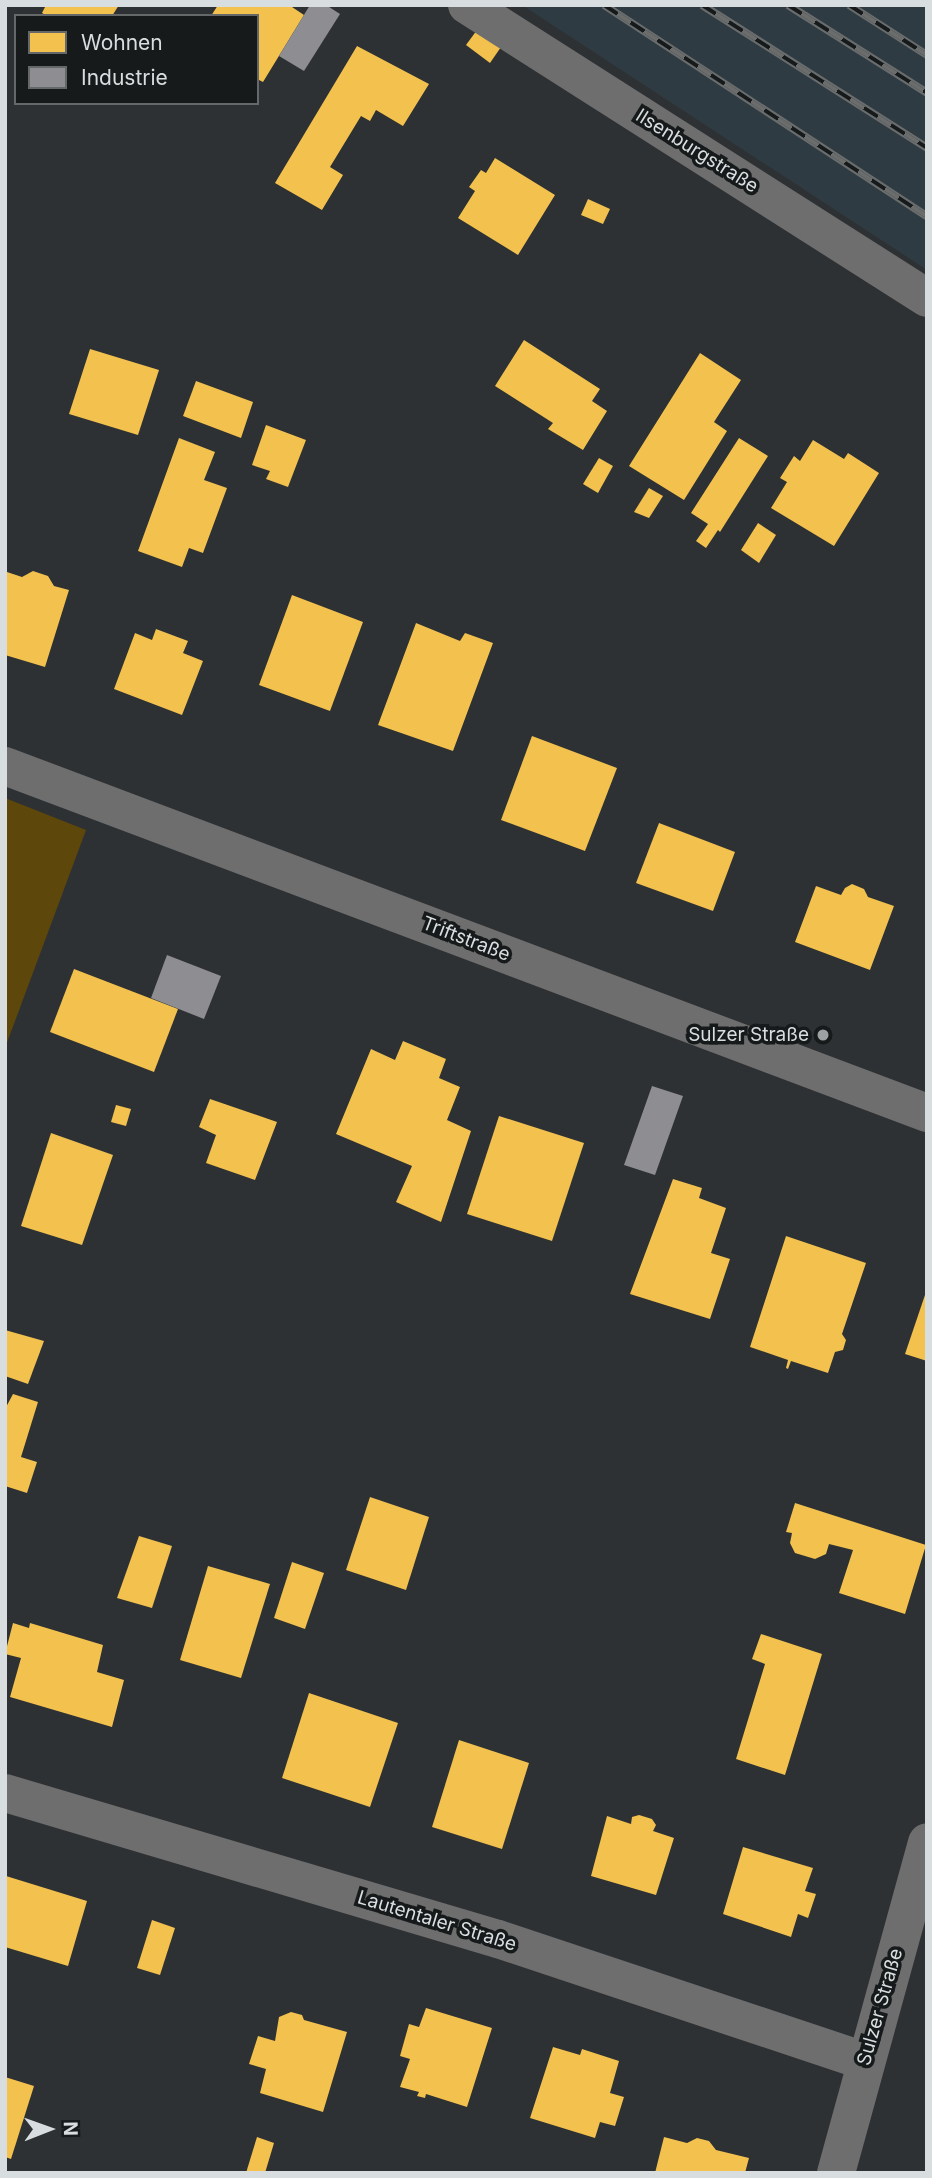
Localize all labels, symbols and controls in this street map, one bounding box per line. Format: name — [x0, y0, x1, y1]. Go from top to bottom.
legend — [14, 14, 259, 105]
text: Wohnen — [81, 30, 163, 55]
text: Industrie — [81, 65, 168, 90]
street label: Ilsenburgstraße — [631, 104, 763, 198]
street label: Triftstraße — [419, 912, 513, 966]
place label: Sulzer Straße — [688, 1024, 809, 1046]
marker: Sulzer Straße — [815, 1027, 831, 1043]
street label: Lautentaler Straße — [355, 1886, 519, 1956]
street label: Sulzer Straße — [852, 1946, 908, 2068]
north arrow — [14, 2094, 84, 2164]
text: N — [59, 2121, 82, 2136]

